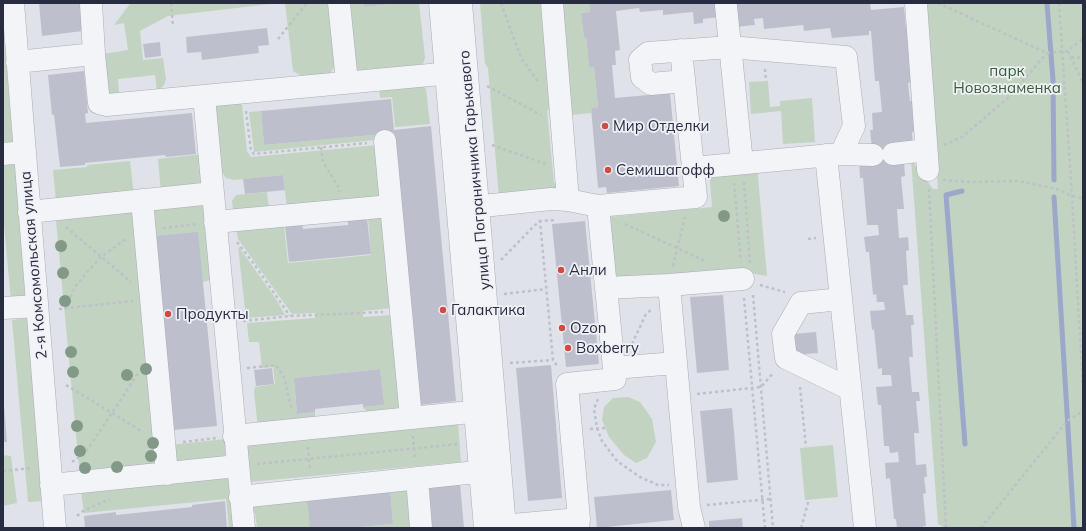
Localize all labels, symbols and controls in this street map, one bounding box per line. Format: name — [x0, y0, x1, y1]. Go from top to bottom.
street label: улица Пограничника Гарькавого — [456, 49, 494, 291]
park label: парк Новознаменка — [953, 62, 1061, 97]
place label: Мир Отделки — [613, 117, 709, 135]
marker: Мир Отделки — [600, 121, 610, 131]
place label: Семишагофф — [616, 161, 715, 179]
marker: Семишагофф — [603, 165, 613, 175]
street label: 2-я Комсомольская улица — [17, 170, 51, 360]
place label: Анли — [569, 261, 607, 279]
marker: Анли — [556, 265, 566, 275]
place label: Галактика — [451, 301, 525, 319]
place label: Продукты — [176, 305, 249, 323]
marker: Галактика — [438, 305, 448, 315]
marker: Продукты — [163, 309, 173, 319]
place label: Ozon — [570, 319, 607, 337]
marker: Ozon — [557, 323, 567, 333]
place label: Boxberry — [576, 339, 639, 357]
marker: Boxberry — [563, 343, 573, 353]

